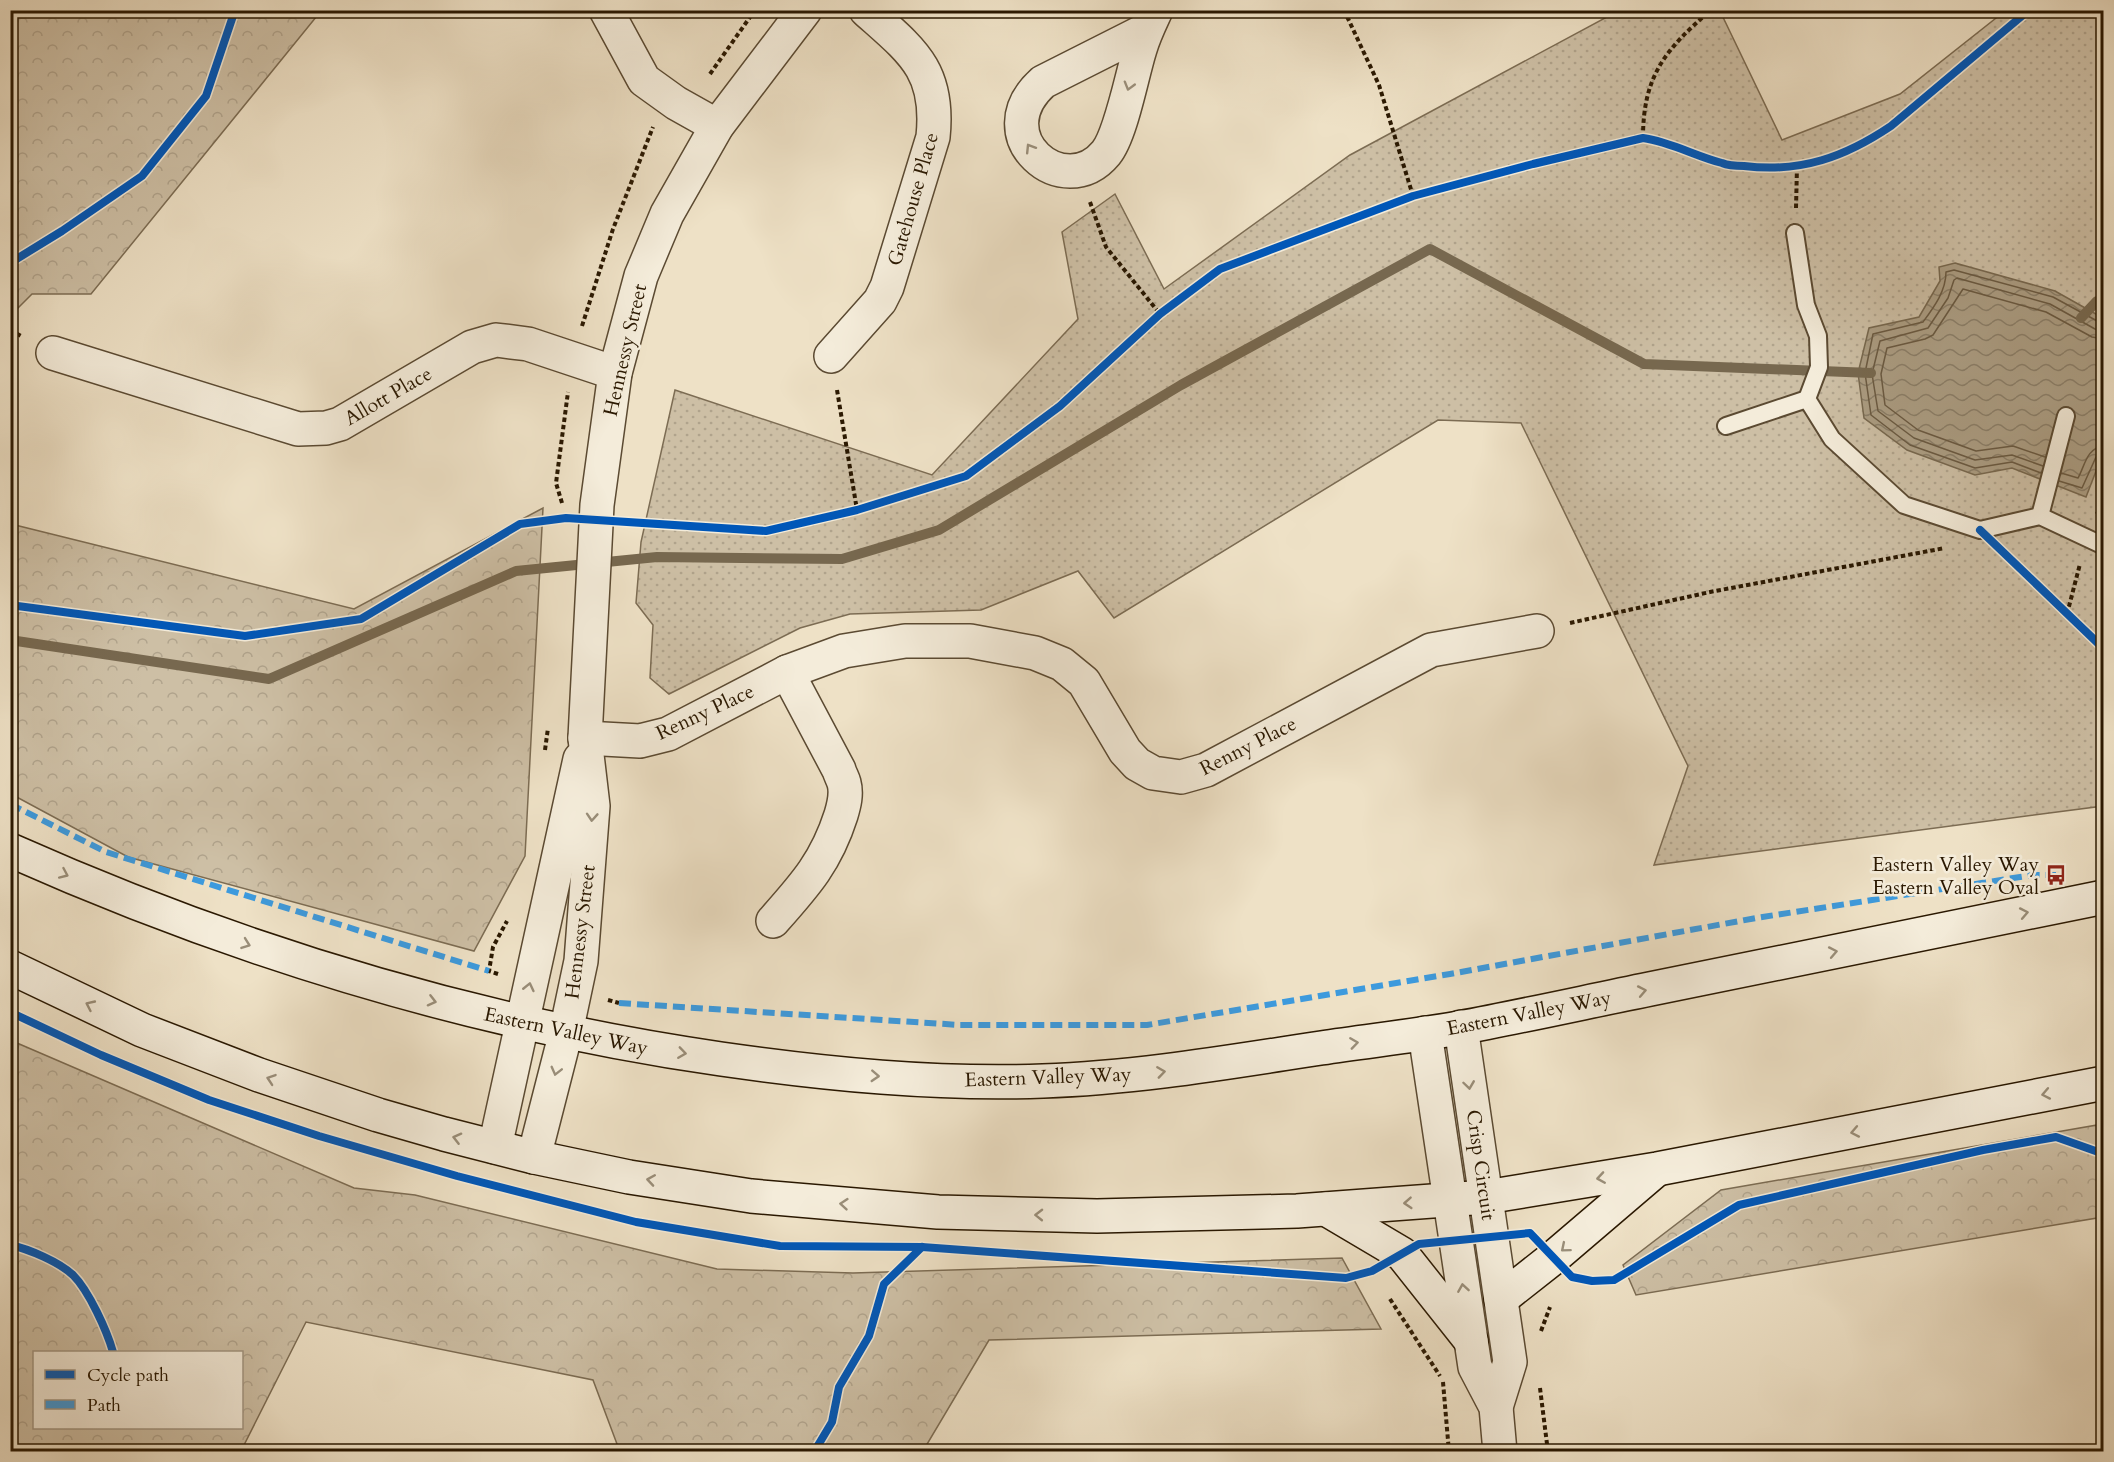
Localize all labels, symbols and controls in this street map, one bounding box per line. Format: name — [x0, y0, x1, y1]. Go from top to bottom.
one-way arrow — [1124, 80, 1136, 91]
street label: Gatehouse Place — [881, 129, 945, 269]
one-way arrow — [1025, 144, 1037, 154]
street label: Hennessy Street — [597, 281, 653, 419]
street label: Allott Place — [339, 360, 437, 432]
street label: Renny Place — [652, 677, 758, 747]
street label: Renny Place — [1195, 710, 1301, 782]
one-way arrow — [586, 812, 599, 821]
place label: Eastern Valley Way Eastern Valley Oval — [1872, 851, 2039, 901]
street label: Hennessy Street — [558, 863, 602, 1001]
bus stop icon: Eastern Valley Way Eastern Valley Oval — [2044, 863, 2068, 887]
one-way arrow — [57, 867, 68, 879]
one-way arrow — [2019, 907, 2029, 920]
one-way arrow — [240, 937, 251, 950]
one-way arrow — [1828, 946, 1838, 959]
one-way arrow — [522, 982, 535, 992]
street label: Eastern Valley Way — [1444, 984, 1614, 1042]
one-way arrow — [1636, 985, 1646, 998]
one-way arrow — [427, 993, 437, 1006]
street label: Eastern Valley Way — [482, 1000, 651, 1062]
one-way arrow — [86, 1001, 97, 1013]
one-way arrow — [1350, 1038, 1359, 1050]
one-way arrow — [677, 1047, 686, 1059]
street label: Eastern Valley Way — [964, 1061, 1132, 1093]
one-way arrow — [550, 1066, 563, 1076]
one-way arrow — [1157, 1066, 1166, 1078]
one-way arrow — [871, 1070, 880, 1083]
one-way arrow — [266, 1074, 277, 1087]
one-way arrow — [1463, 1081, 1475, 1090]
one-way arrow — [2041, 1087, 2051, 1100]
street label: Crisp Circuit — [1460, 1108, 1502, 1223]
one-way arrow — [1850, 1125, 1860, 1138]
one-way arrow — [452, 1132, 462, 1145]
one-way arrow — [1596, 1172, 1606, 1184]
one-way arrow — [646, 1175, 655, 1187]
one-way arrow — [1403, 1196, 1412, 1209]
one-way arrow — [840, 1198, 849, 1211]
one-way arrow — [1034, 1208, 1043, 1221]
one-way arrow — [1561, 1240, 1572, 1251]
one-way arrow — [1458, 1283, 1470, 1293]
legend — [33, 1351, 243, 1429]
text: Cycle path — [87, 1363, 169, 1388]
text: Path — [87, 1393, 121, 1418]

